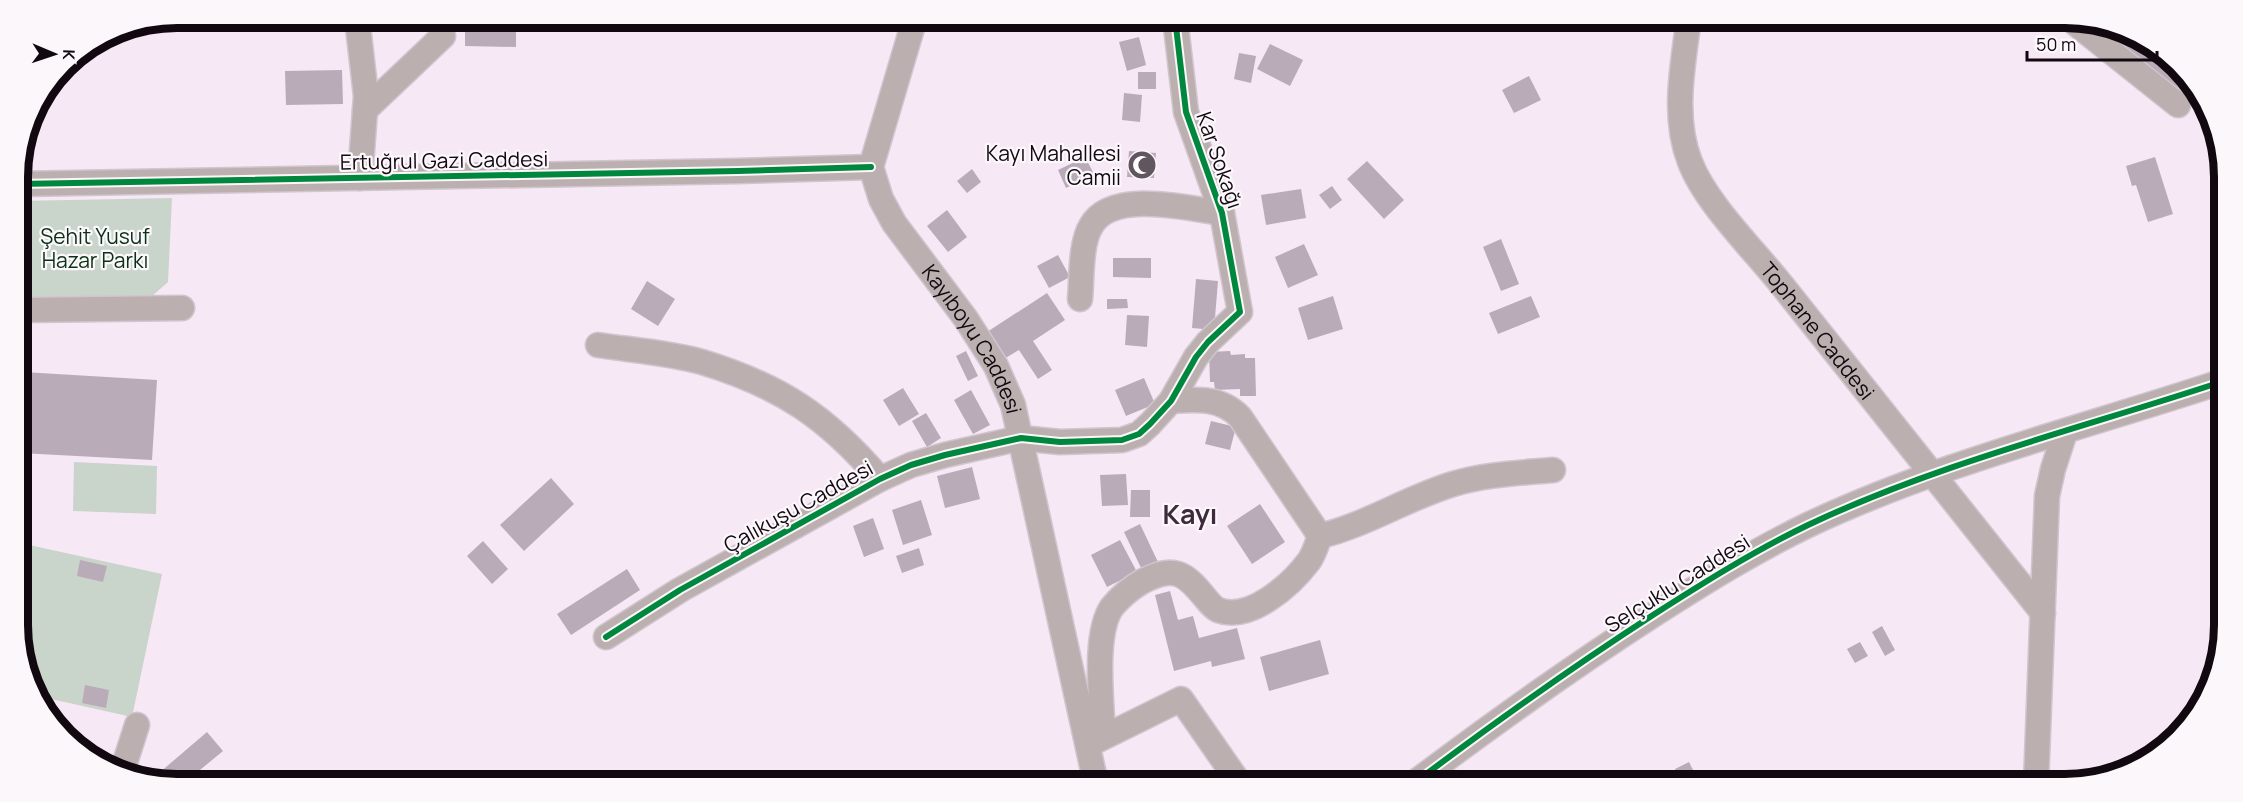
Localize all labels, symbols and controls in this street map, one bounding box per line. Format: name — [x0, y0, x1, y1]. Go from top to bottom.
north arrow — [24, 24, 84, 84]
scale bar — [2027, 24, 2158, 62]
text: 50 m — [2036, 32, 2076, 56]
text: K — [58, 49, 80, 61]
street label: Kar Sokağı — [1190, 108, 1250, 212]
place label: Kayı Mahallesi Camii — [986, 139, 1121, 191]
street label: Ertuğrul Gazi Caddesi — [340, 144, 548, 176]
mosque icon: Kayı Mahallesi Camii — [1126, 149, 1158, 181]
park label: Şehit Yusuf Hazar Parkı — [40, 222, 150, 274]
street label: Tophane Caddesi — [1754, 256, 1881, 405]
street label: Kayıboyu Caddesi — [916, 259, 1028, 416]
street label: Çalıkuşu Caddesi — [718, 453, 878, 559]
district label: Kayı — [1163, 495, 1217, 532]
street label: Selçuklu Caddesi — [1599, 527, 1755, 639]

